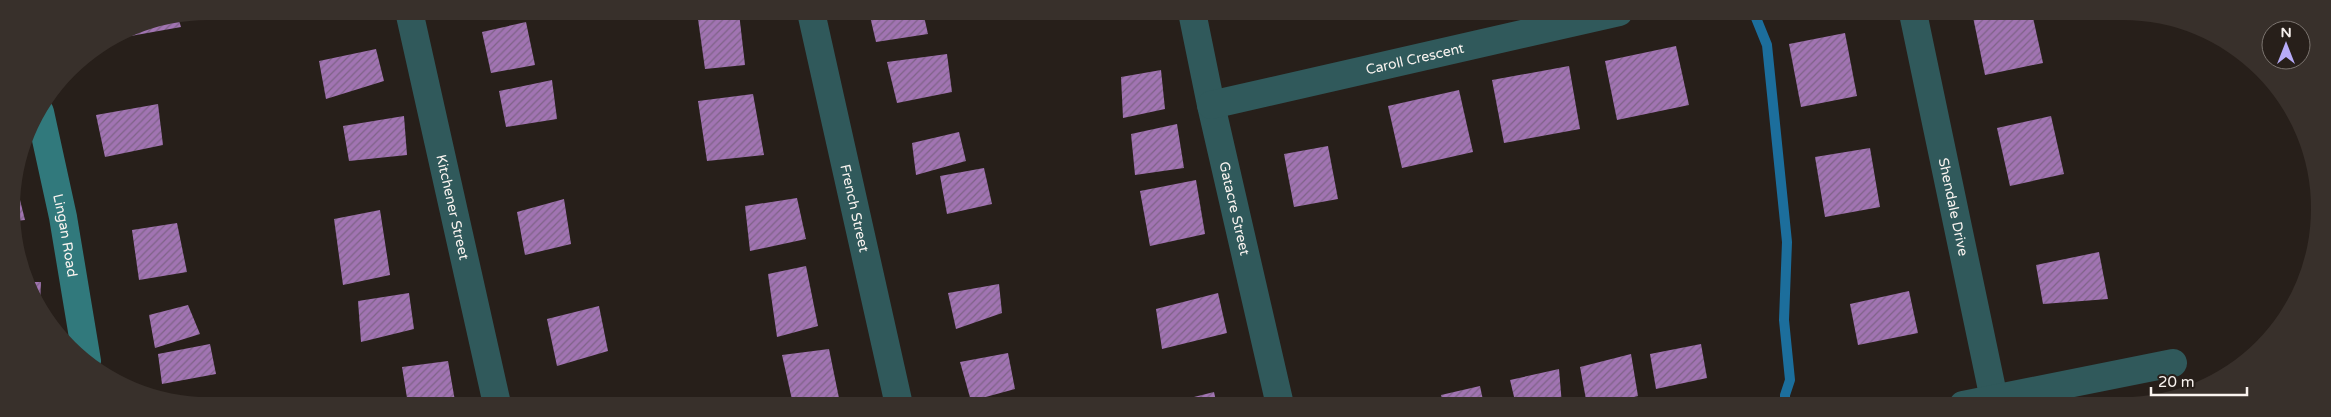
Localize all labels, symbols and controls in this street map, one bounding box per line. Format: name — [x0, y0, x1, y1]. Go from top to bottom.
north arrow — [2261, 20, 2311, 70]
text: N — [2280, 24, 2292, 41]
street label: Caroll Crescent — [1364, 39, 1466, 78]
street label: Kitchener Street — [433, 153, 473, 262]
street label: Shendale Drive — [1935, 156, 1972, 257]
street label: Gatacre Street — [1216, 160, 1254, 258]
street label: French Street — [837, 163, 873, 254]
street label: Lingan Road — [50, 192, 81, 278]
scale bar — [2151, 364, 2247, 396]
text: 20 m — [2158, 373, 2195, 391]

